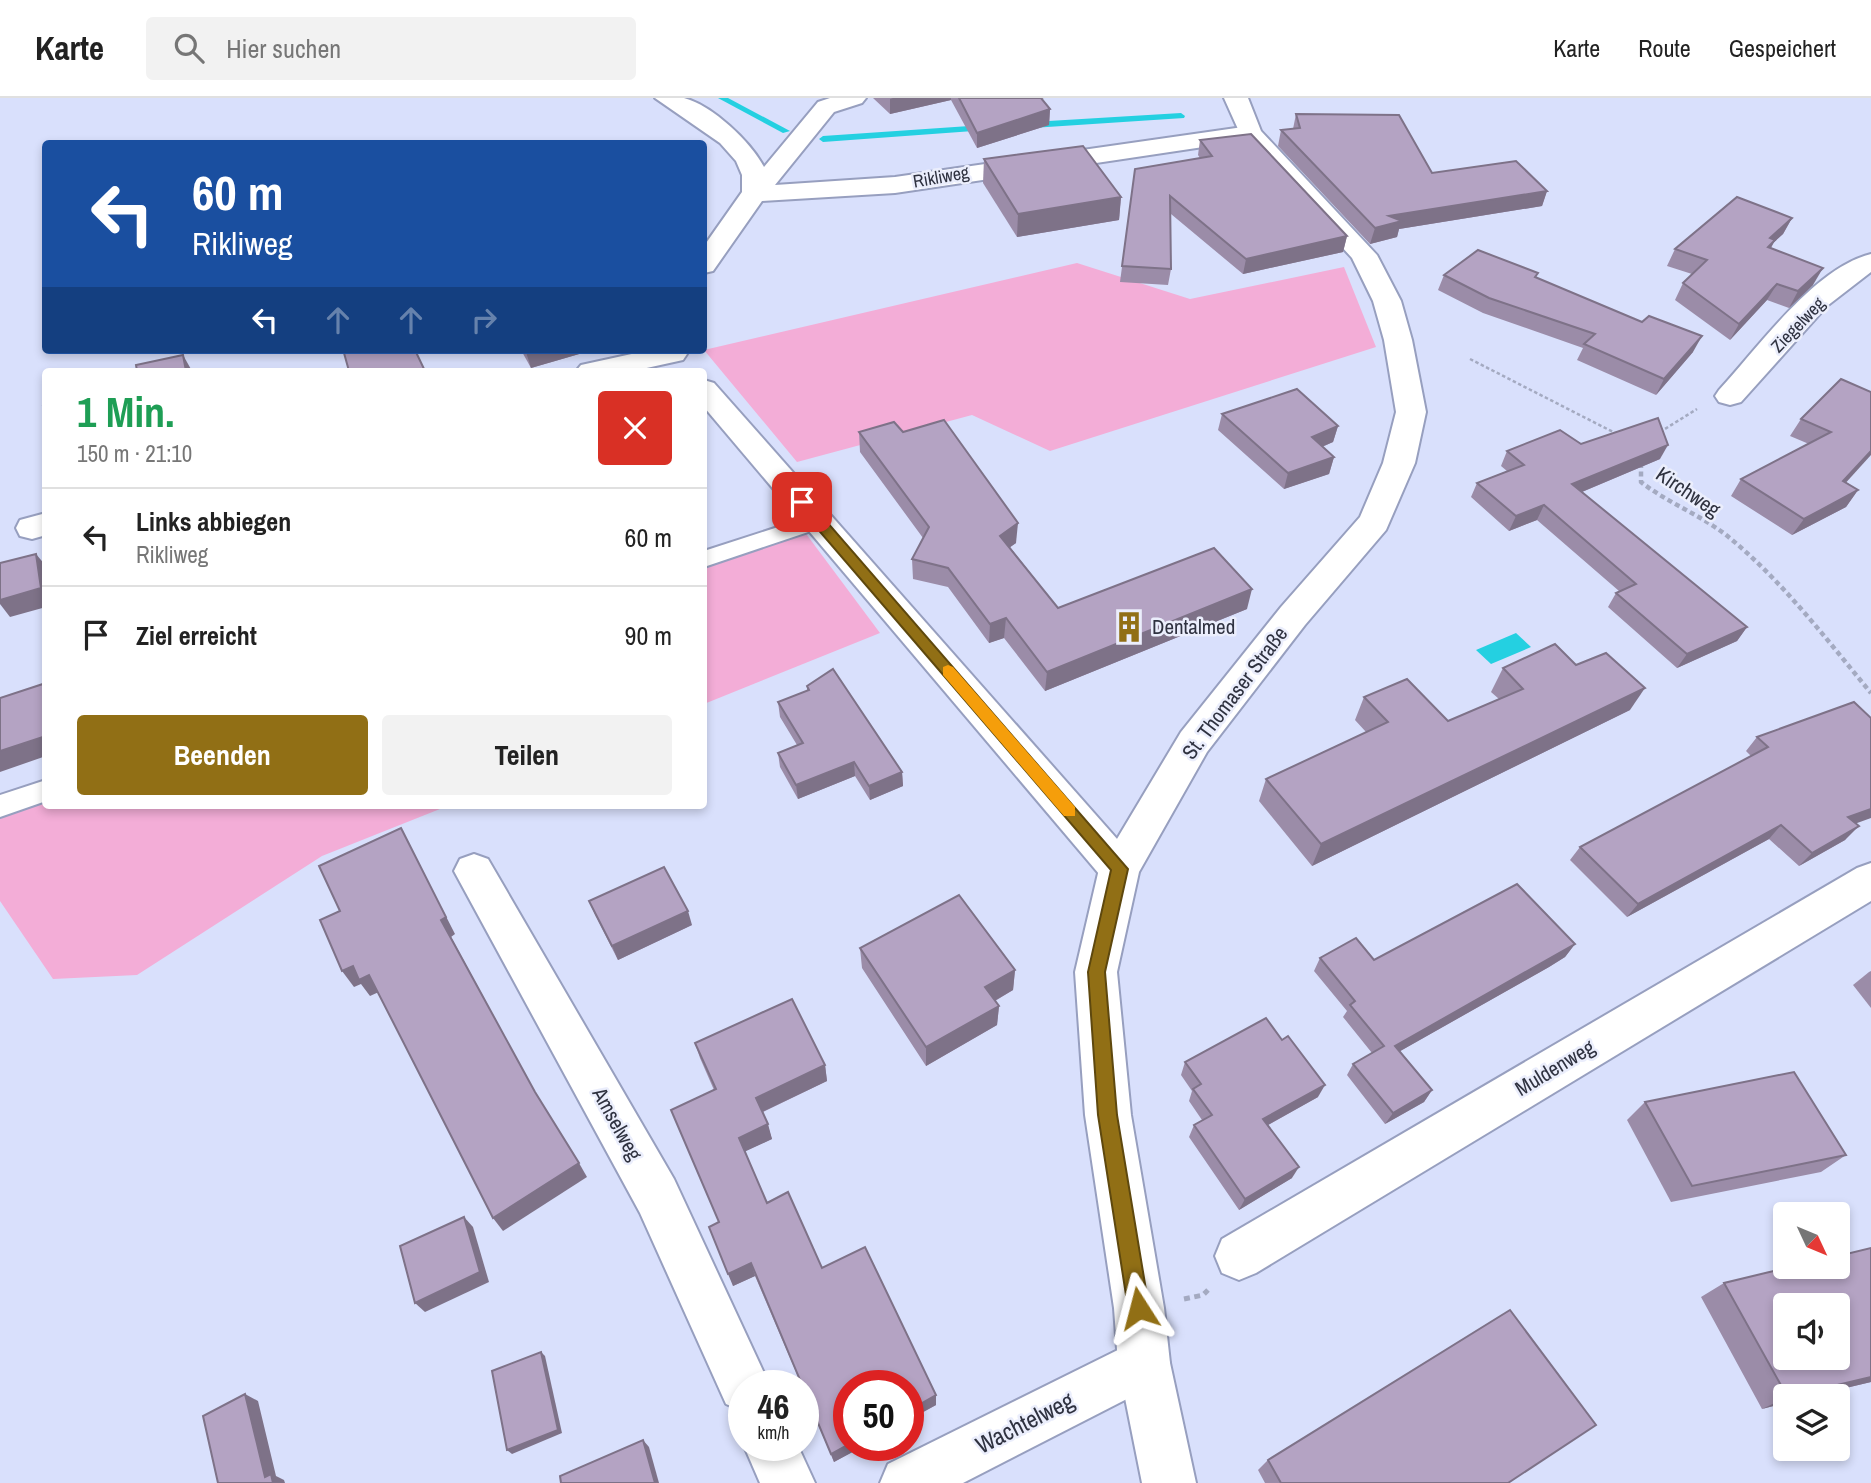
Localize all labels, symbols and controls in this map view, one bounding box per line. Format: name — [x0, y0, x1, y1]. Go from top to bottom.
search box — [146, 17, 636, 80]
text: Karte — [35, 26, 104, 70]
icon: search — [170, 29, 208, 67]
text: Hier suchen — [226, 31, 341, 66]
text: Karte — [1553, 32, 1600, 64]
text: Route — [1638, 32, 1691, 64]
text: Gespeichert — [1729, 32, 1836, 64]
text: 60 m — [192, 159, 284, 225]
street label: Rikliweg — [911, 159, 972, 194]
icon: left — [77, 168, 168, 259]
text: Rikliweg — [192, 222, 293, 265]
street label: Ziegelweg — [1765, 291, 1831, 358]
icon: left — [246, 301, 284, 339]
icon: ahead — [319, 301, 357, 339]
icon: ahead — [392, 301, 430, 339]
icon: right — [465, 301, 503, 339]
text: 1 Min. — [77, 384, 175, 440]
button: close — [598, 391, 672, 465]
text: 150 m · 21:10 — [77, 438, 192, 469]
street label: Kirchweg — [1650, 459, 1726, 524]
pin — [772, 472, 832, 532]
icon: arrive — [783, 483, 821, 521]
text: Links abbiegen — [136, 504, 291, 539]
icon: left — [77, 518, 115, 556]
text: 60 m — [625, 520, 672, 555]
text: Rikliweg — [136, 539, 208, 570]
building icon: Dentalmed — [1112, 610, 1146, 644]
place label: Dentalmed — [1152, 612, 1235, 641]
icon: arrive — [77, 616, 115, 654]
text: Ziel erreicht — [136, 618, 257, 653]
text: 90 m — [625, 618, 672, 653]
street label: St. Thomaser Straße — [1175, 620, 1294, 765]
button: Beenden — [77, 715, 368, 795]
button: Teilen — [382, 715, 672, 795]
street label: Muldenweg — [1510, 1032, 1600, 1103]
street label: Amselweg — [585, 1081, 650, 1166]
north arrow — [1773, 1202, 1850, 1279]
map controls — [1773, 1202, 1850, 1461]
position arrow — [1102, 1271, 1176, 1345]
button: sound — [1773, 1293, 1850, 1370]
speed limit sign: 50 — [833, 1370, 924, 1461]
text: 46 — [758, 1383, 789, 1430]
street label: Wachtelweg — [970, 1384, 1079, 1461]
button: layers — [1773, 1384, 1850, 1461]
text: km/h — [758, 1420, 790, 1445]

